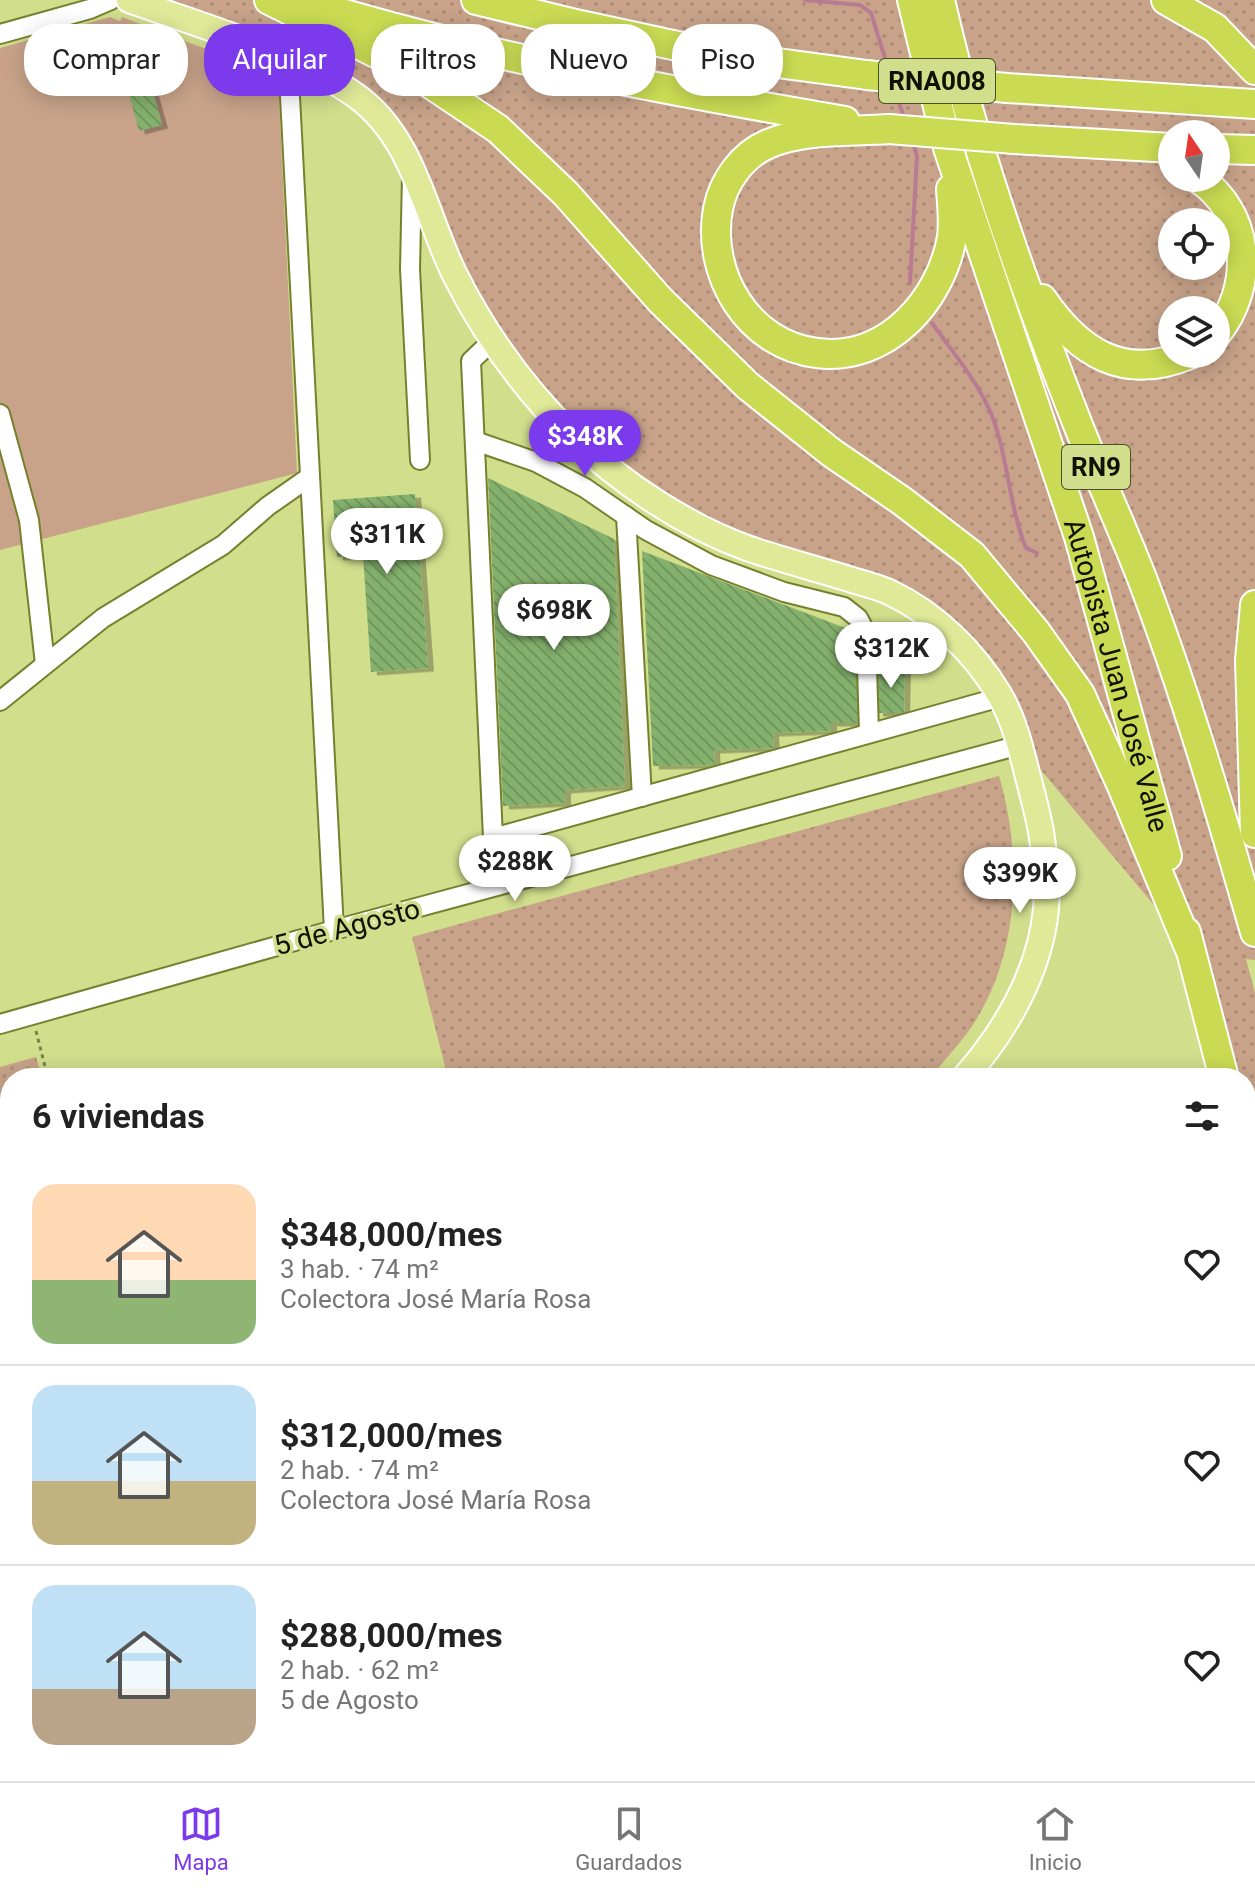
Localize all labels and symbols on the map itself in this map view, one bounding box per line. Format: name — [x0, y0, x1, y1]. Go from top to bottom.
road number: RNA008 — [879, 59, 995, 103]
north arrow — [1158, 120, 1230, 192]
pin: $348K — [529, 410, 641, 478]
road number: RN9 — [1062, 445, 1130, 489]
pin: $311K — [331, 508, 443, 576]
street label: Autopista Juan José Valle — [1057, 514, 1176, 836]
pin: $698K — [498, 584, 610, 652]
pin: $312K — [835, 622, 947, 690]
pin: $288K — [459, 835, 571, 903]
pin: $399K — [964, 847, 1076, 915]
street label: 5 de Agosto — [271, 892, 423, 962]

